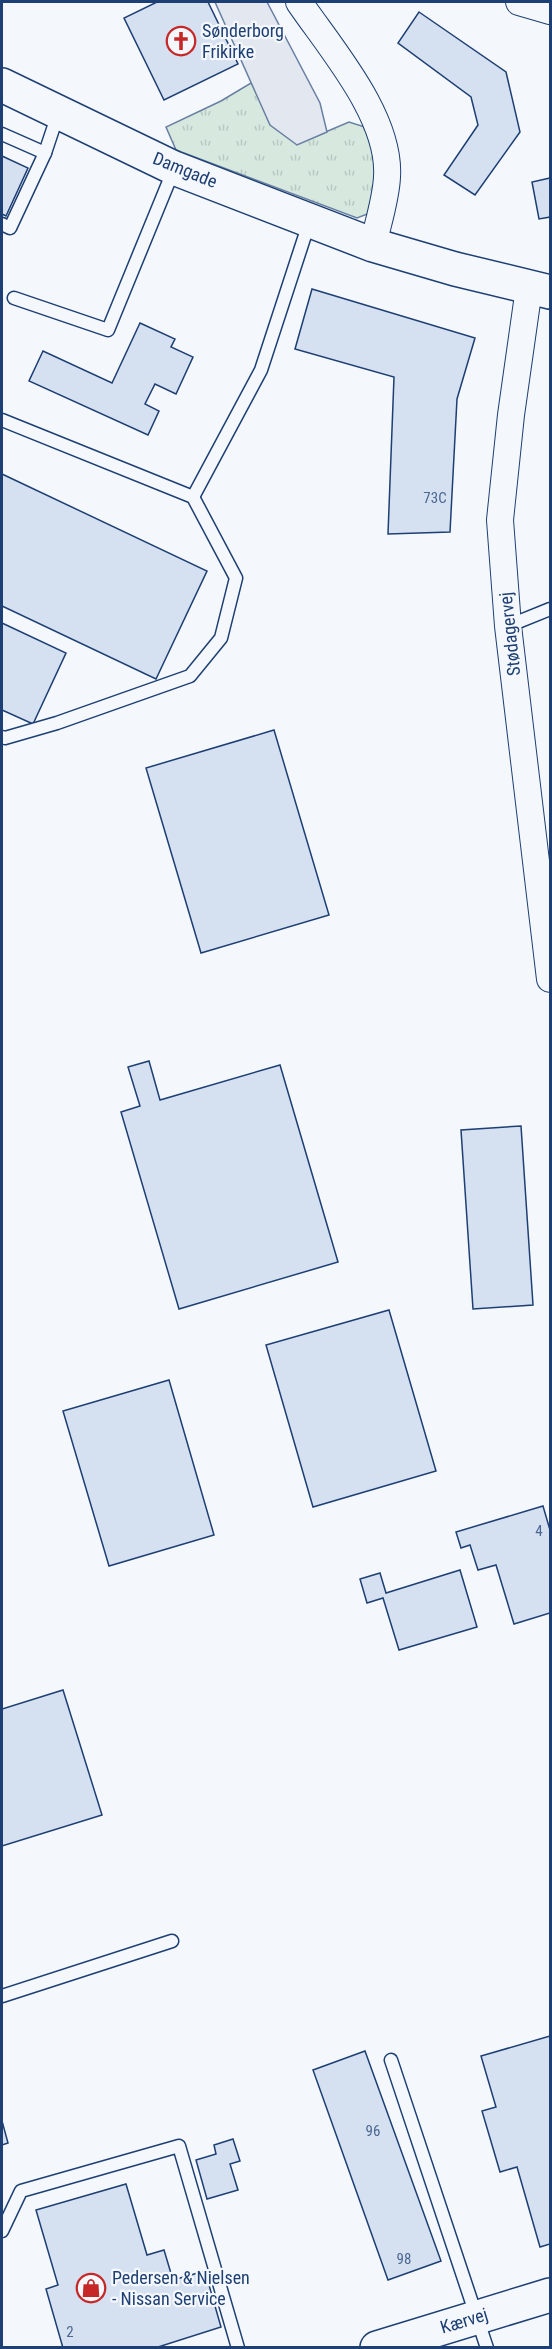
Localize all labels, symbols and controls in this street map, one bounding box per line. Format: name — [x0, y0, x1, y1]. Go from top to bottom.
place label: Sønderborg Frikirke — [202, 20, 284, 62]
church icon: Sønderborg Frikirke — [165, 25, 197, 57]
street label: Damgade — [150, 147, 220, 192]
house number: 73C — [423, 489, 447, 507]
street label: Stødagervej — [495, 591, 524, 677]
house number: 4 — [535, 1522, 543, 1540]
house number: 96 — [366, 2122, 380, 2140]
house number: 98 — [397, 2250, 411, 2268]
place label: Pedersen & Nielsen - Nissan Service — [112, 2267, 250, 2309]
shop icon: Pedersen & Nielsen - Nissan Service — [75, 2272, 107, 2304]
street label: Kærvej — [438, 2303, 490, 2338]
house number: 2 — [66, 2323, 74, 2341]

